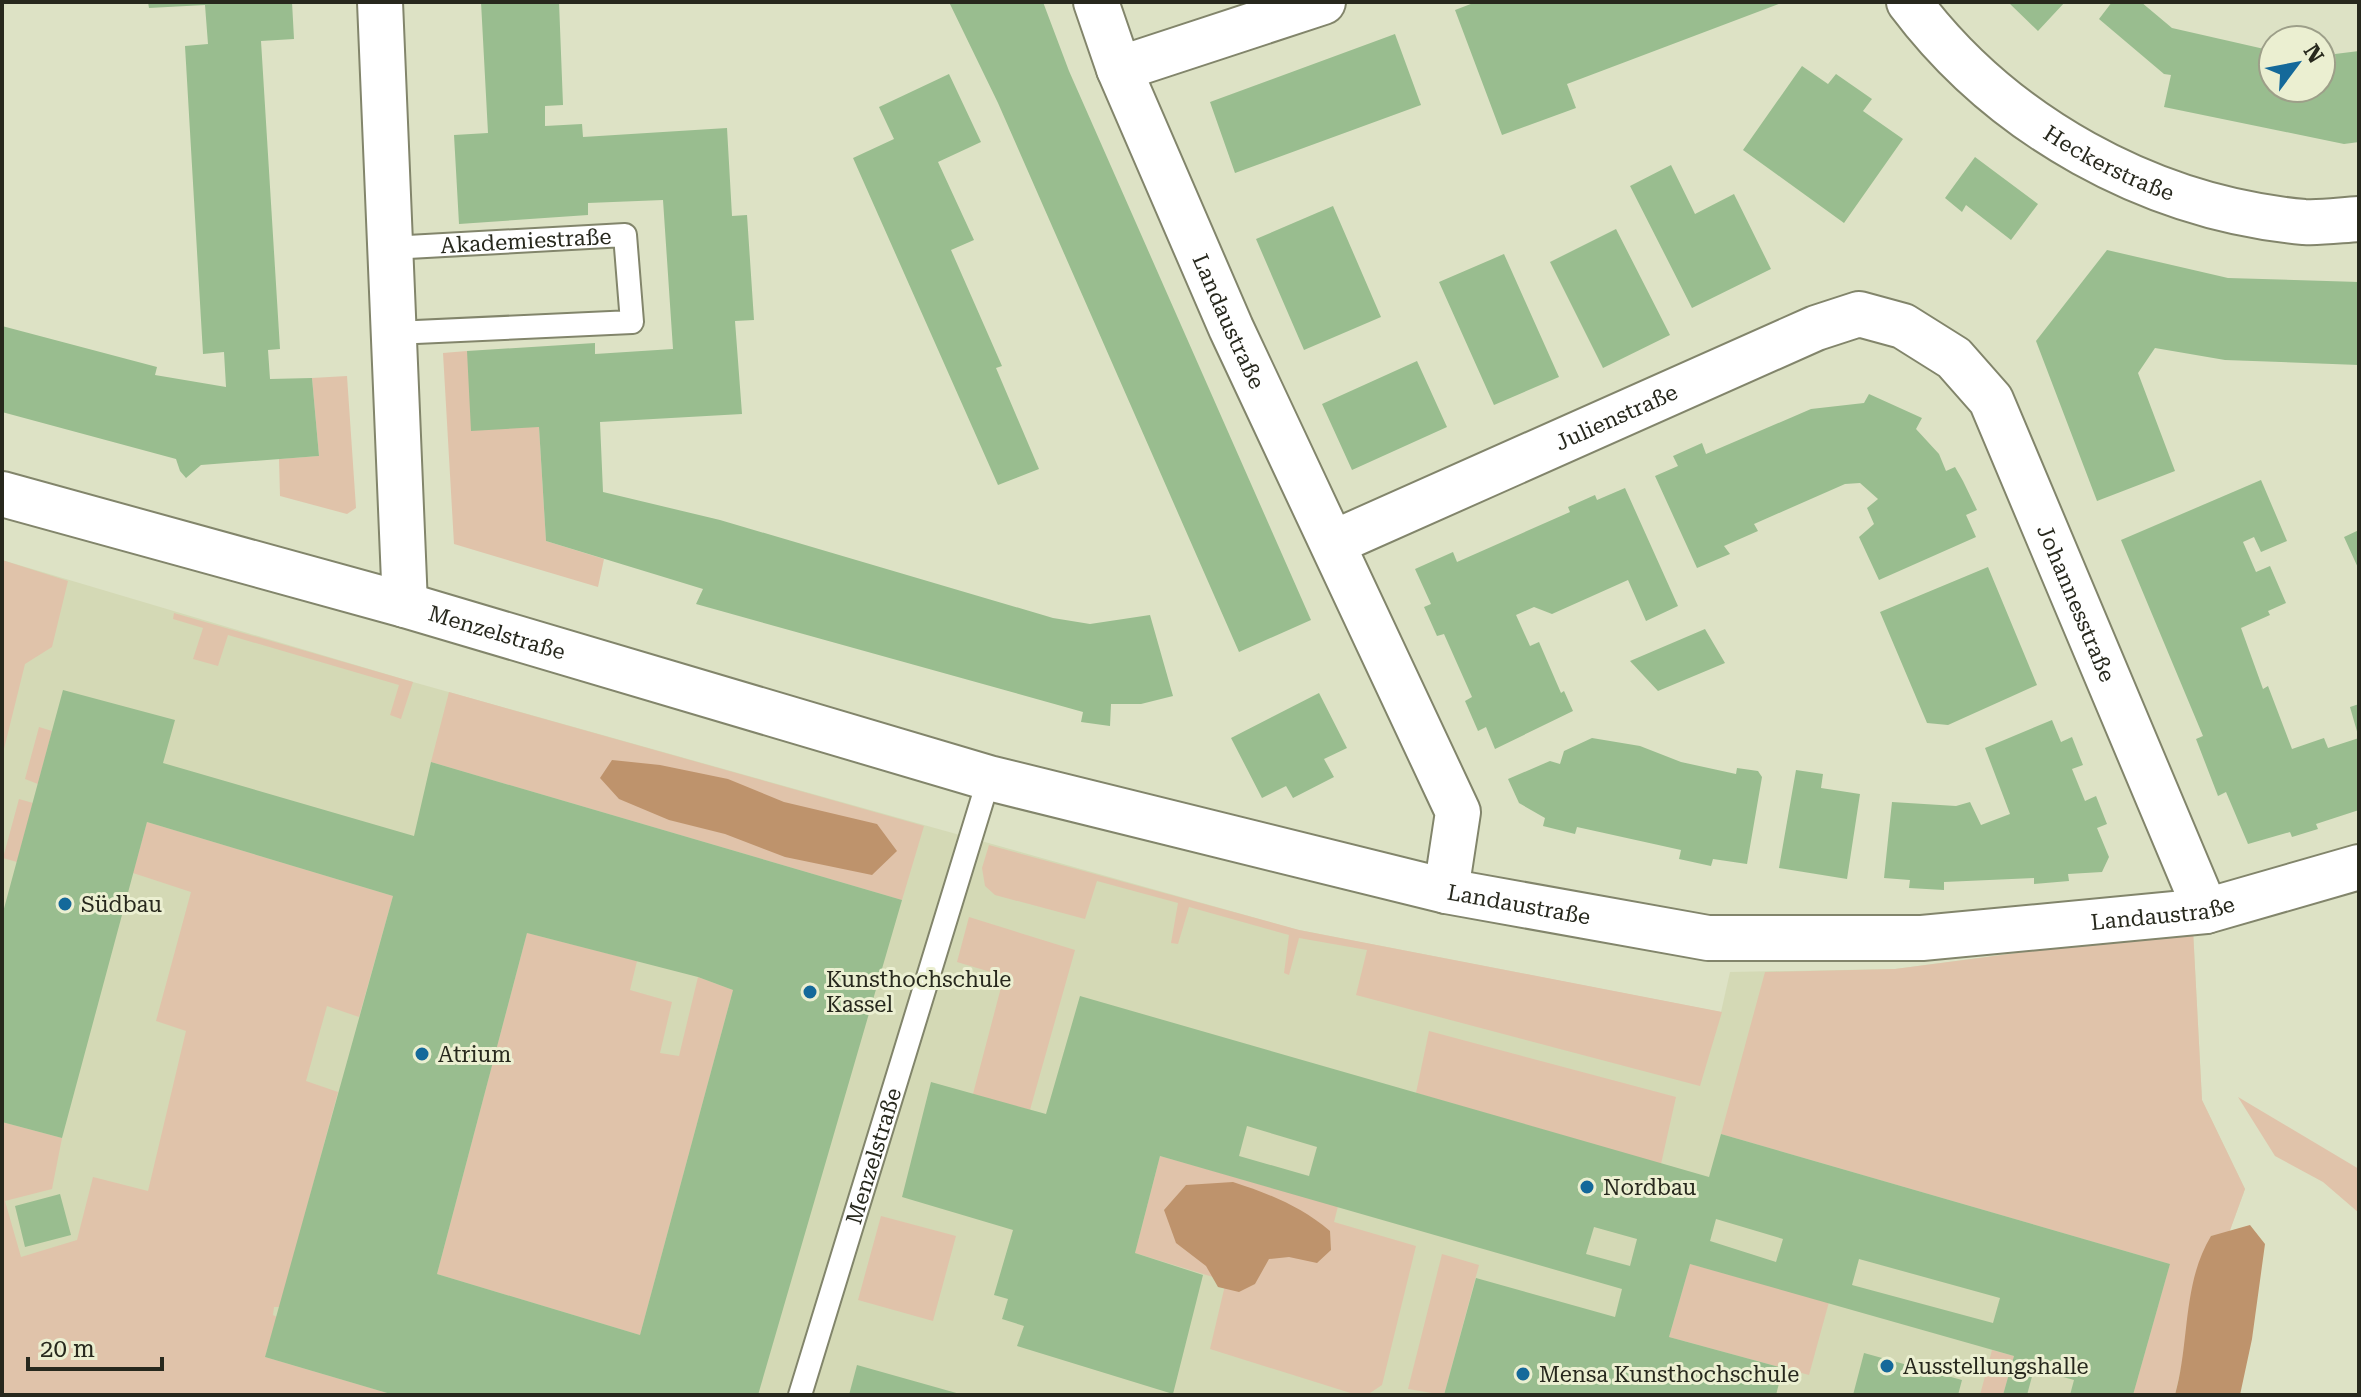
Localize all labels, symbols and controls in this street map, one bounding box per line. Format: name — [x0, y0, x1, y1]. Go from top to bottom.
north arrow — [2257, 24, 2337, 104]
text: N — [2298, 40, 2329, 68]
street label: Heckerstraße — [2039, 120, 2177, 206]
street label: Akademiestraße — [440, 224, 612, 258]
street label: Landaustraße — [1188, 250, 1270, 393]
street label: Julienstraße — [1551, 379, 1681, 455]
street label: Johannesstraße — [2032, 521, 2120, 685]
street label: Menzelstraße — [426, 601, 568, 665]
street label: Landaustraße — [1445, 879, 1592, 930]
street label: Landaustraße — [2090, 891, 2238, 935]
place label: Südbau — [81, 892, 162, 917]
marker: Südbau — [56, 895, 74, 913]
place label: Kunsthochschule Kassel — [826, 967, 1011, 1017]
marker: Kunsthochschule Kassel — [801, 983, 819, 1001]
place label: Atrium — [438, 1042, 511, 1067]
marker: Atrium — [413, 1045, 431, 1063]
street label: Menzelstraße — [841, 1085, 906, 1227]
place label: Nordbau — [1603, 1175, 1697, 1200]
marker: Nordbau — [1578, 1178, 1596, 1196]
scale bar — [28, 1321, 162, 1371]
text: 20 m — [40, 1335, 95, 1363]
place label: Ausstellungshalle — [1903, 1354, 2089, 1379]
marker: Ausstellungshalle — [1878, 1357, 1896, 1375]
place label: Mensa Kunsthochschule — [1539, 1362, 1799, 1387]
marker: Mensa Kunsthochschule — [1514, 1365, 1532, 1383]

